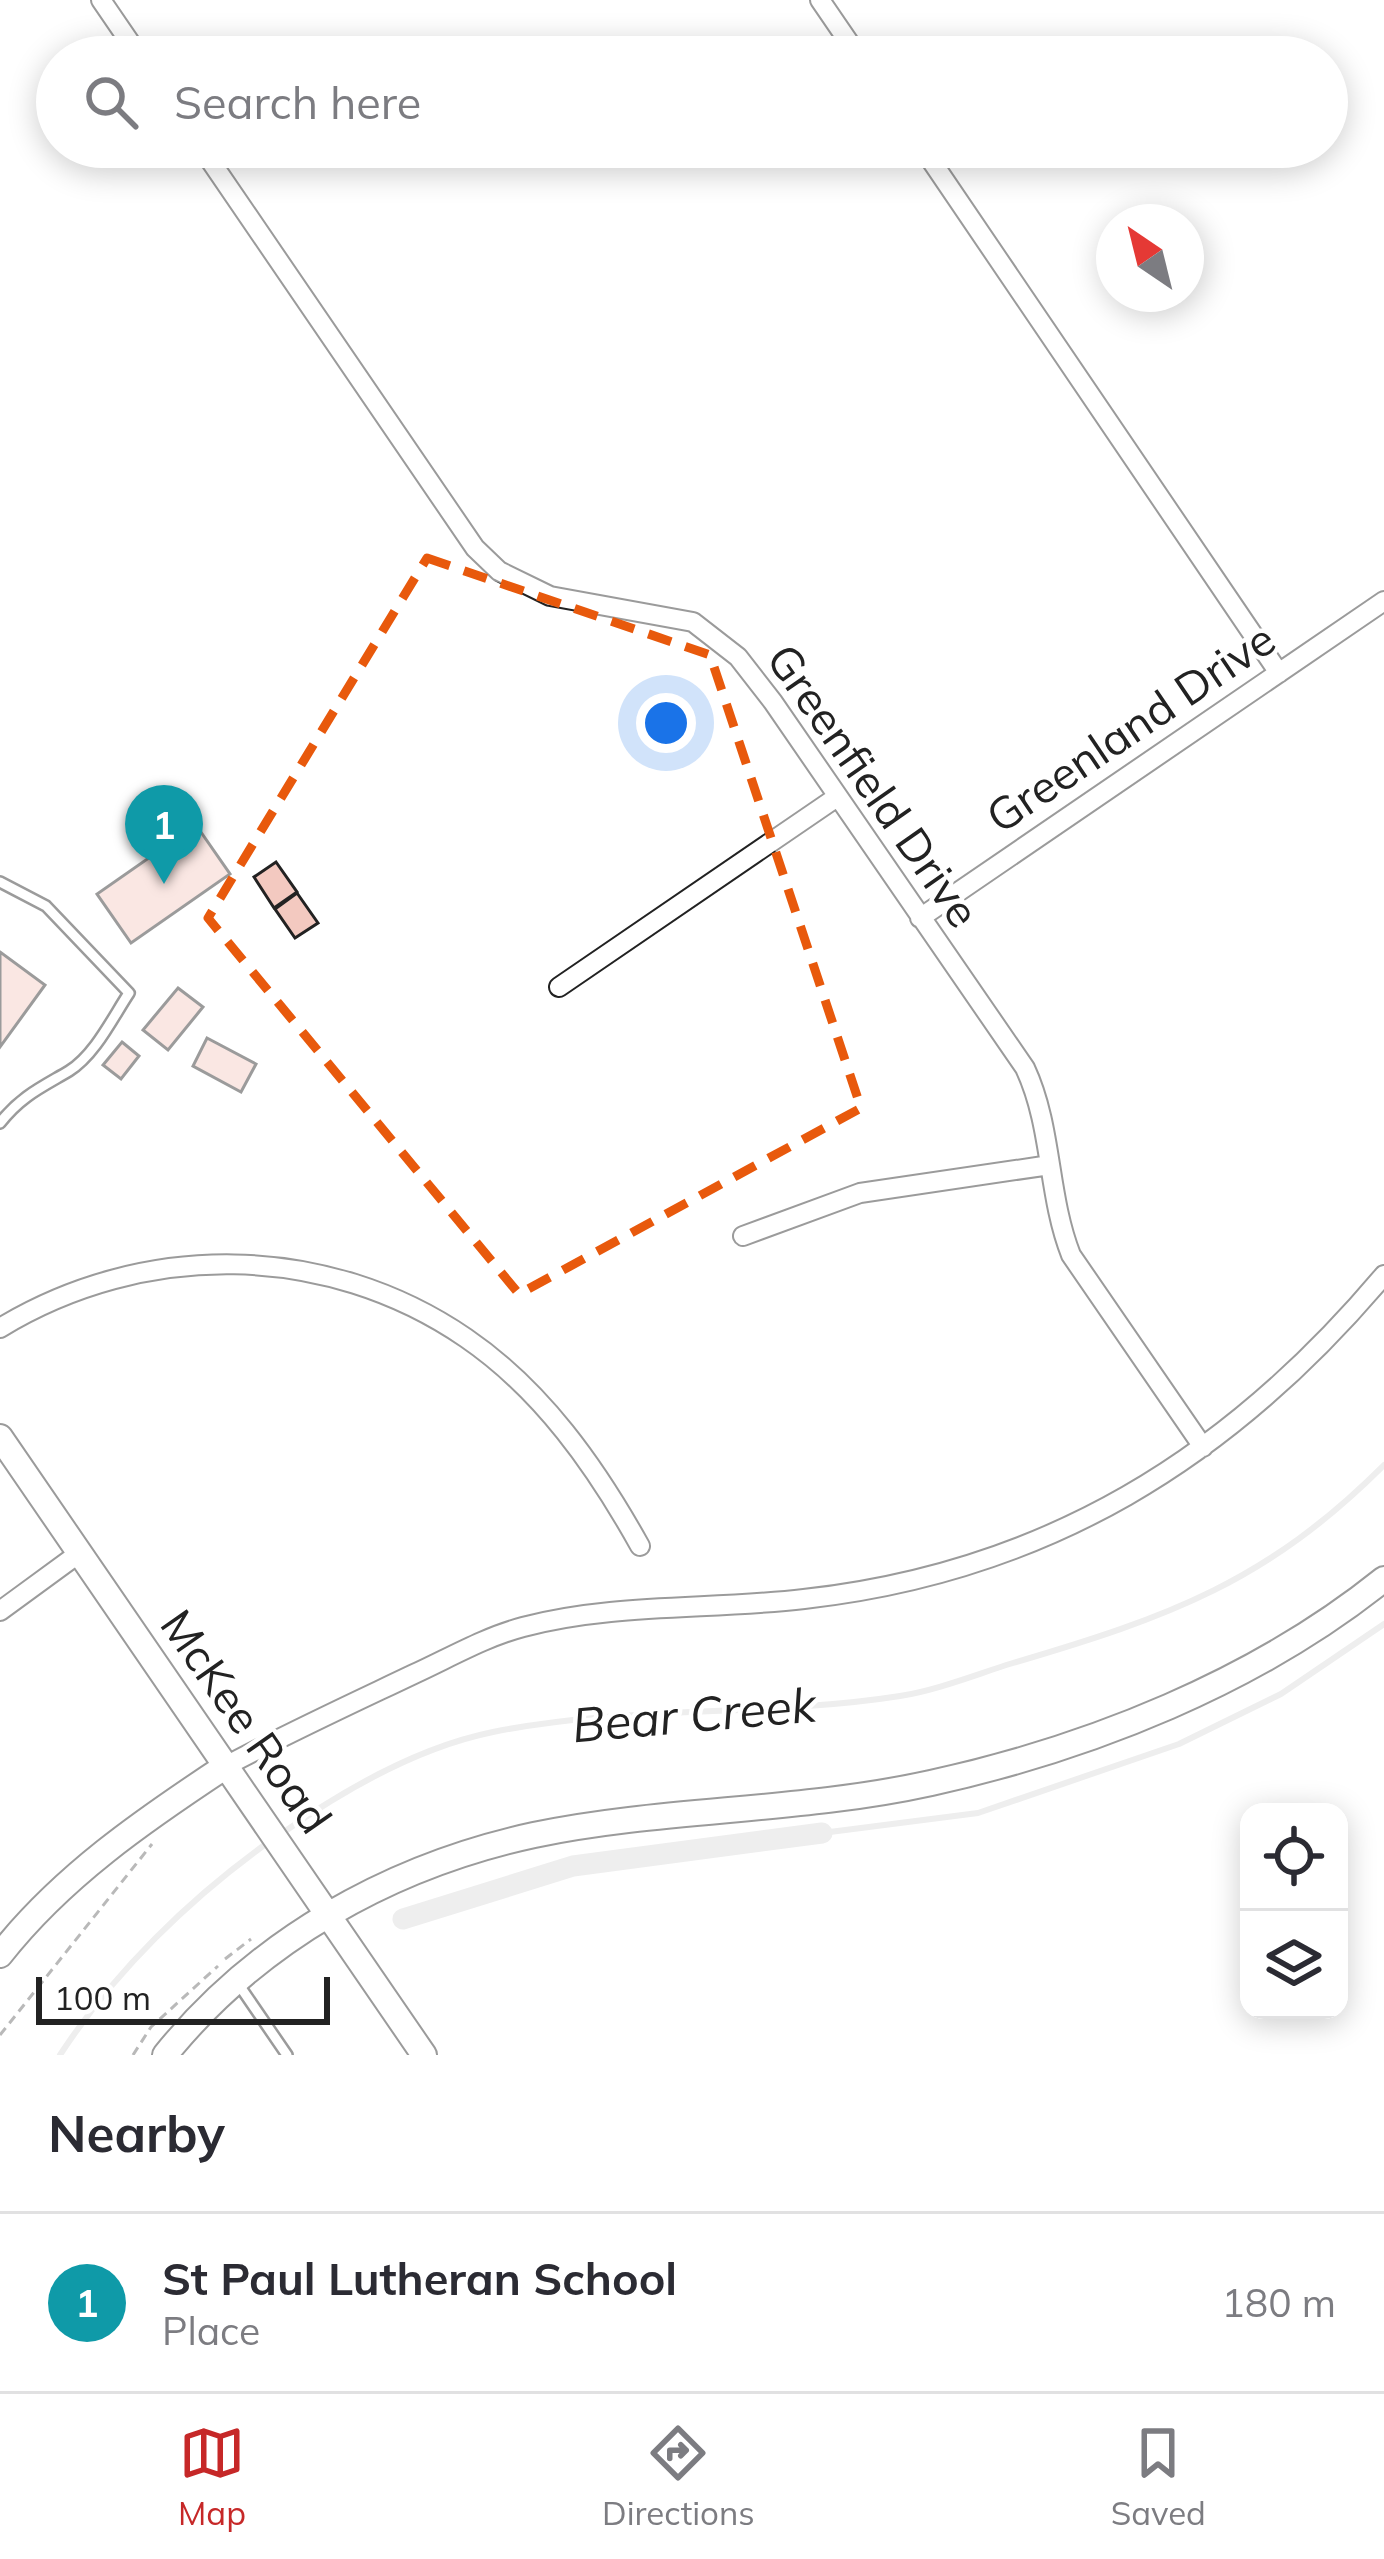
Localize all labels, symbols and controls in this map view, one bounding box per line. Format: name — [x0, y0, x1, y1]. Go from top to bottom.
search box — [36, 36, 1348, 168]
icon: search — [78, 69, 144, 135]
text: Search here — [174, 74, 421, 130]
north arrow — [1096, 204, 1204, 312]
street label: Greenland Drive — [975, 610, 1285, 844]
street label: Greenfield Drive — [756, 633, 992, 937]
your location — [636, 693, 696, 753]
pin: 1 — [125, 785, 203, 884]
street label: McKee Road — [150, 1598, 344, 1844]
water label: Bear Creek — [570, 1673, 820, 1755]
map controls — [1240, 1803, 1348, 2019]
button: locate — [1240, 1803, 1348, 1911]
button: layers — [1240, 1911, 1348, 2019]
scale bar — [36, 1971, 330, 2024]
text: 100 m — [54, 1977, 151, 2018]
text: Nearby — [48, 2101, 225, 2165]
text: St Paul Lutheran School — [162, 2250, 677, 2306]
text: 1 — [75, 2278, 99, 2327]
text: 180 m — [1221, 2278, 1336, 2327]
text: Place — [162, 2306, 260, 2355]
tab: Map — [178, 2420, 246, 2533]
tab: Directions — [602, 2420, 755, 2533]
tab: Saved — [1111, 2420, 1206, 2533]

